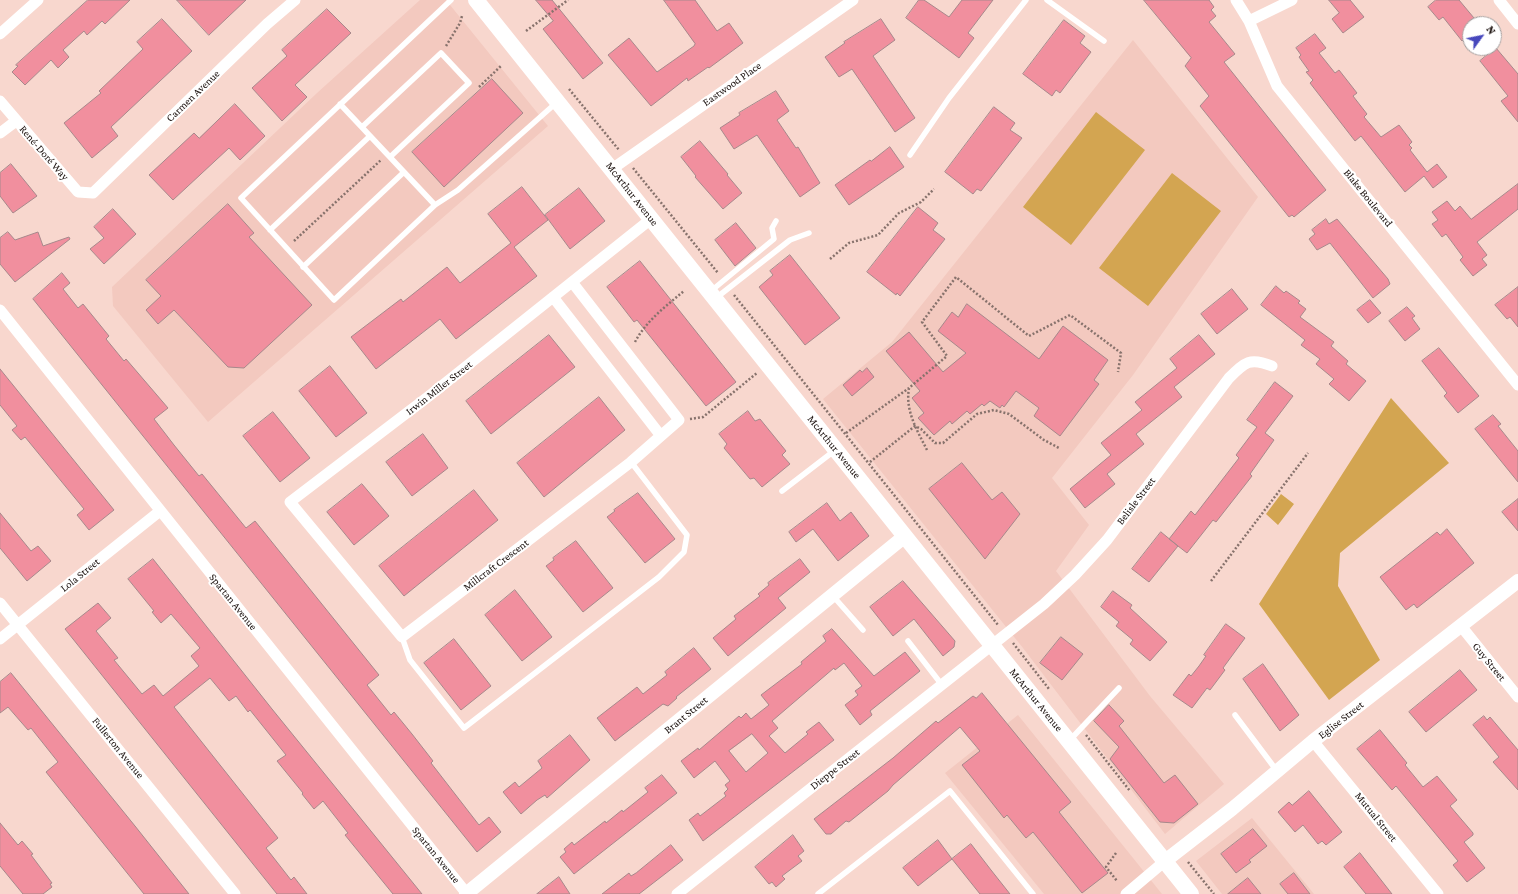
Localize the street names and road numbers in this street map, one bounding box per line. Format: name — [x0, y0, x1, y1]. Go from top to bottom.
street label: Eastwood Place — [700, 59, 764, 109]
street label: Carmen Avenue — [163, 67, 223, 125]
street label: René-Doré Way — [16, 123, 72, 183]
street label: McArthur Avenue — [603, 159, 661, 229]
street label: Blake Boulevard — [1341, 166, 1395, 230]
street label: Irwin Miller Street — [403, 358, 475, 418]
street label: McArthur Avenue — [804, 413, 864, 481]
street label: Belisle Street — [1114, 474, 1158, 528]
street label: Millcraft Crescent — [461, 536, 531, 594]
street label: Lola Street — [58, 555, 102, 595]
street label: Spartan Avenue — [206, 571, 260, 633]
street label: Guy Street — [1469, 640, 1509, 684]
street label: McArthur Avenue — [1006, 666, 1066, 734]
street label: Brant Street — [662, 693, 710, 737]
street label: Eglise Street — [1316, 698, 1366, 742]
street label: Fullerton Avenue — [89, 715, 147, 781]
street label: Dieppe Street — [808, 746, 862, 792]
street label: Mutual Street — [1352, 789, 1400, 845]
street label: Spartan Avenue — [409, 824, 463, 886]

